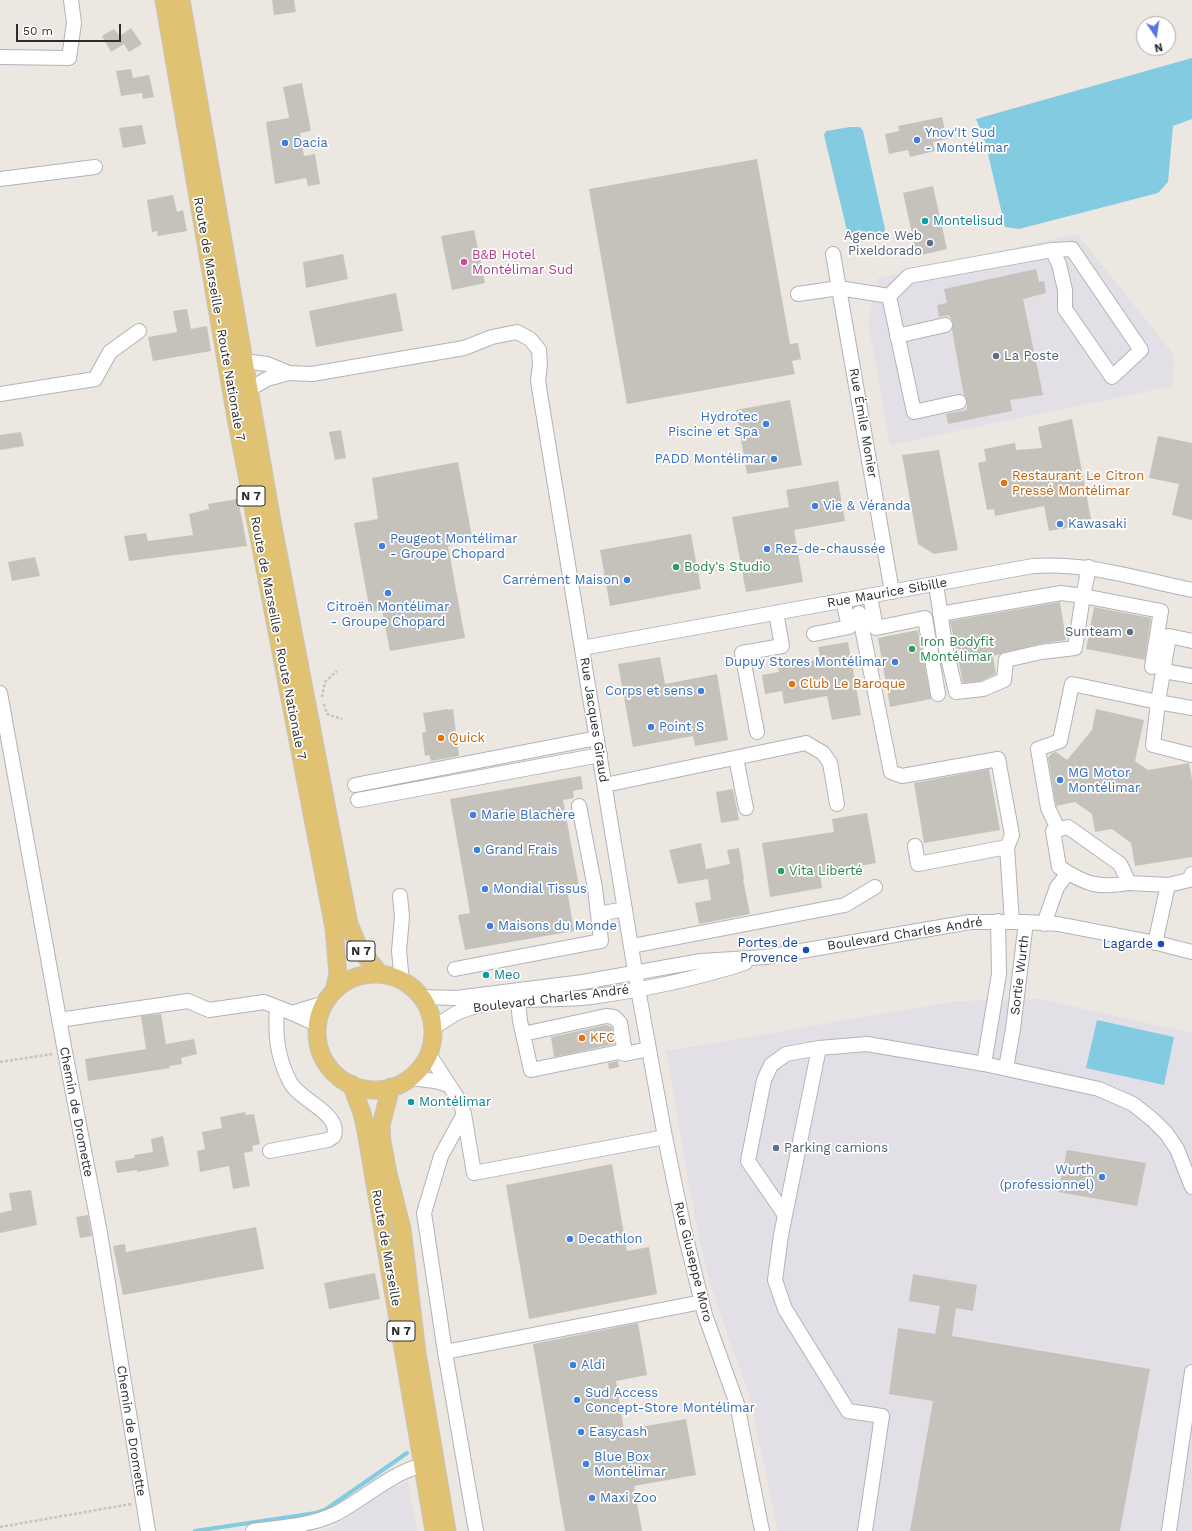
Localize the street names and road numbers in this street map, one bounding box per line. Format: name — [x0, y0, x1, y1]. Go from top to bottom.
street label: Route de Marseille - Route Nationale 7 — [190, 196, 248, 442]
street label: Rue Émile Monier — [846, 367, 880, 479]
road number: N 7 — [237, 486, 265, 506]
street label: Route de Marseille - Route Nationale 7 — [247, 515, 309, 761]
street label: Rue Maurice Sibille — [826, 575, 948, 611]
street label: Rue Jacques Giraud — [576, 656, 612, 784]
street label: Boulevard Charles André — [826, 914, 984, 954]
street label: Sortie Wurth — [1007, 934, 1033, 1016]
road number: N 7 — [347, 941, 375, 961]
street label: Boulevard Charles André — [472, 982, 630, 1016]
street label: Chemin de Dromette — [56, 1046, 96, 1178]
street label: Route de Marseille — [368, 1188, 404, 1308]
street label: Rue Giuseppe Moro — [670, 1200, 716, 1324]
road number: N 7 — [387, 1321, 415, 1341]
street label: Chemin de Dromette — [113, 1364, 149, 1498]

